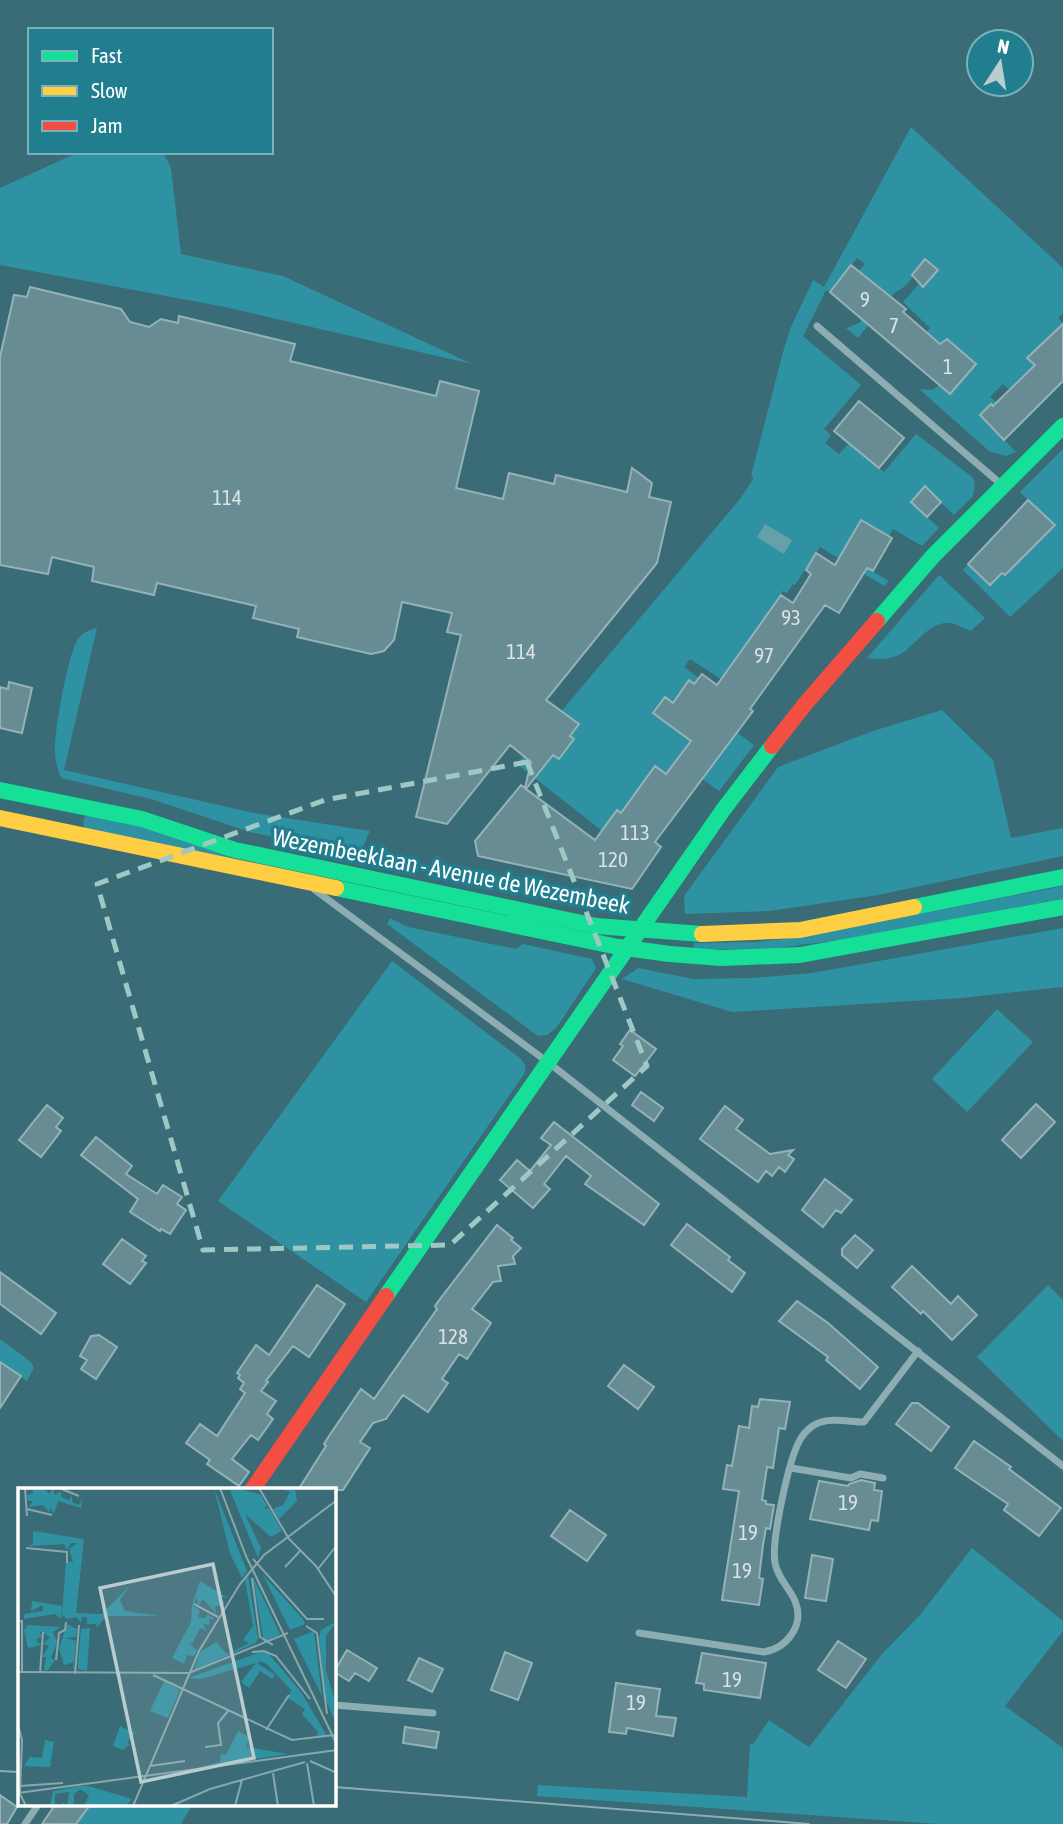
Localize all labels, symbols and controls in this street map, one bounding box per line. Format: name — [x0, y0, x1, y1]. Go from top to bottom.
legend — [28, 28, 273, 154]
north arrow — [965, 28, 1035, 98]
text: N — [996, 34, 1011, 58]
text: Fast — [91, 43, 122, 67]
text: Slow — [91, 78, 128, 102]
text: Jam — [91, 113, 123, 137]
house number: 9 — [860, 287, 870, 311]
house number: 7 — [889, 313, 899, 337]
house number: 1 — [943, 354, 953, 378]
house number: 114 — [212, 485, 242, 509]
house number: 93 — [781, 605, 801, 629]
house number: 114 — [506, 639, 536, 663]
house number: 97 — [754, 643, 774, 667]
house number: 113 — [620, 820, 650, 844]
street label: Wezembeeklaan - Avenue de Wezembeek — [270, 823, 633, 919]
house number: 120 — [598, 847, 628, 871]
house number: 128 — [438, 1324, 468, 1348]
inset map — [18, 1488, 336, 1806]
house number: 19 — [838, 1490, 858, 1514]
house number: 19 — [738, 1520, 758, 1544]
house number: 19 — [732, 1558, 752, 1582]
house number: 19 — [722, 1667, 742, 1691]
house number: 19 — [626, 1690, 646, 1714]

